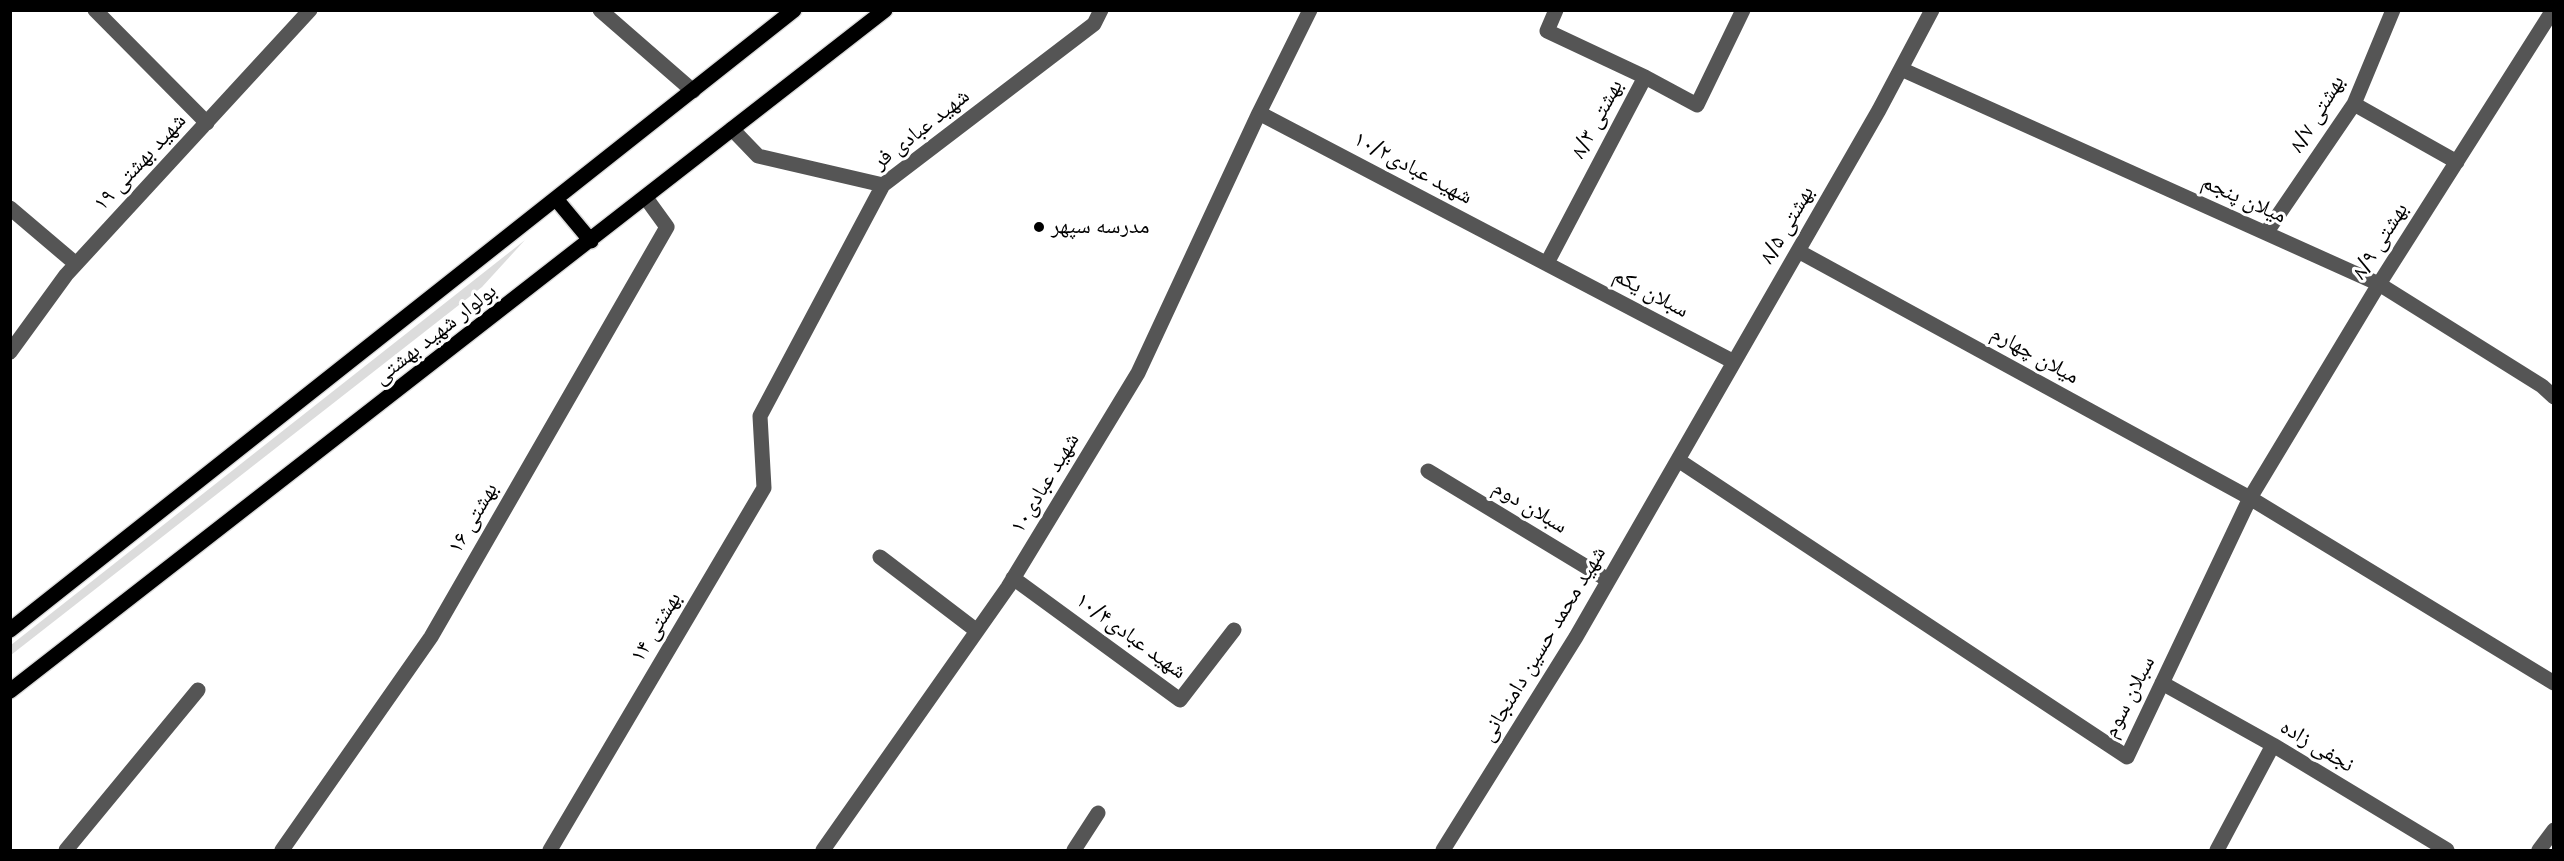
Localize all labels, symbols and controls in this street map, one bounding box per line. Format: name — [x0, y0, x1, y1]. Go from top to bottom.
street label: بهشتی ۸/۷ — [2284, 70, 2350, 158]
street label: بهشتی ۸/۳ — [1565, 75, 1629, 163]
street label: شهید عبادی فر — [867, 83, 975, 175]
street label: شهید بهشتی ۱۹ — [88, 108, 192, 216]
street label: شهید عبادی۱۰/۲ — [1349, 126, 1477, 210]
street label: میلان پنجم — [2198, 169, 2290, 229]
street label: بهشتی ۸/۵ — [1754, 181, 1820, 269]
street label: بهشتی ۸/۹ — [2346, 198, 2414, 284]
place label: مدرسه سپهر — [1051, 214, 1149, 240]
marker: مدرسه سپهر — [1032, 220, 1046, 234]
street label: سبلان یکم — [1609, 262, 1693, 324]
street label: بولوار شهید بهشتی — [368, 278, 502, 390]
street label: میلان چهارم — [1986, 320, 2084, 390]
street label: شهید عبادی۱۰ — [1005, 428, 1085, 538]
street label: سبلان دوم — [1488, 474, 1572, 540]
street label: بهشتی ۱۶ — [442, 478, 504, 558]
street label: شهید محمد حسین دامنجانی — [1474, 542, 1612, 746]
street label: بهشتی ۱۴ — [625, 587, 687, 667]
street label: شهید عبادی۱۰/۴ — [1070, 587, 1192, 685]
street label: سبلان سوم — [2097, 652, 2161, 742]
street label: نجفی زاده — [2275, 714, 2359, 778]

